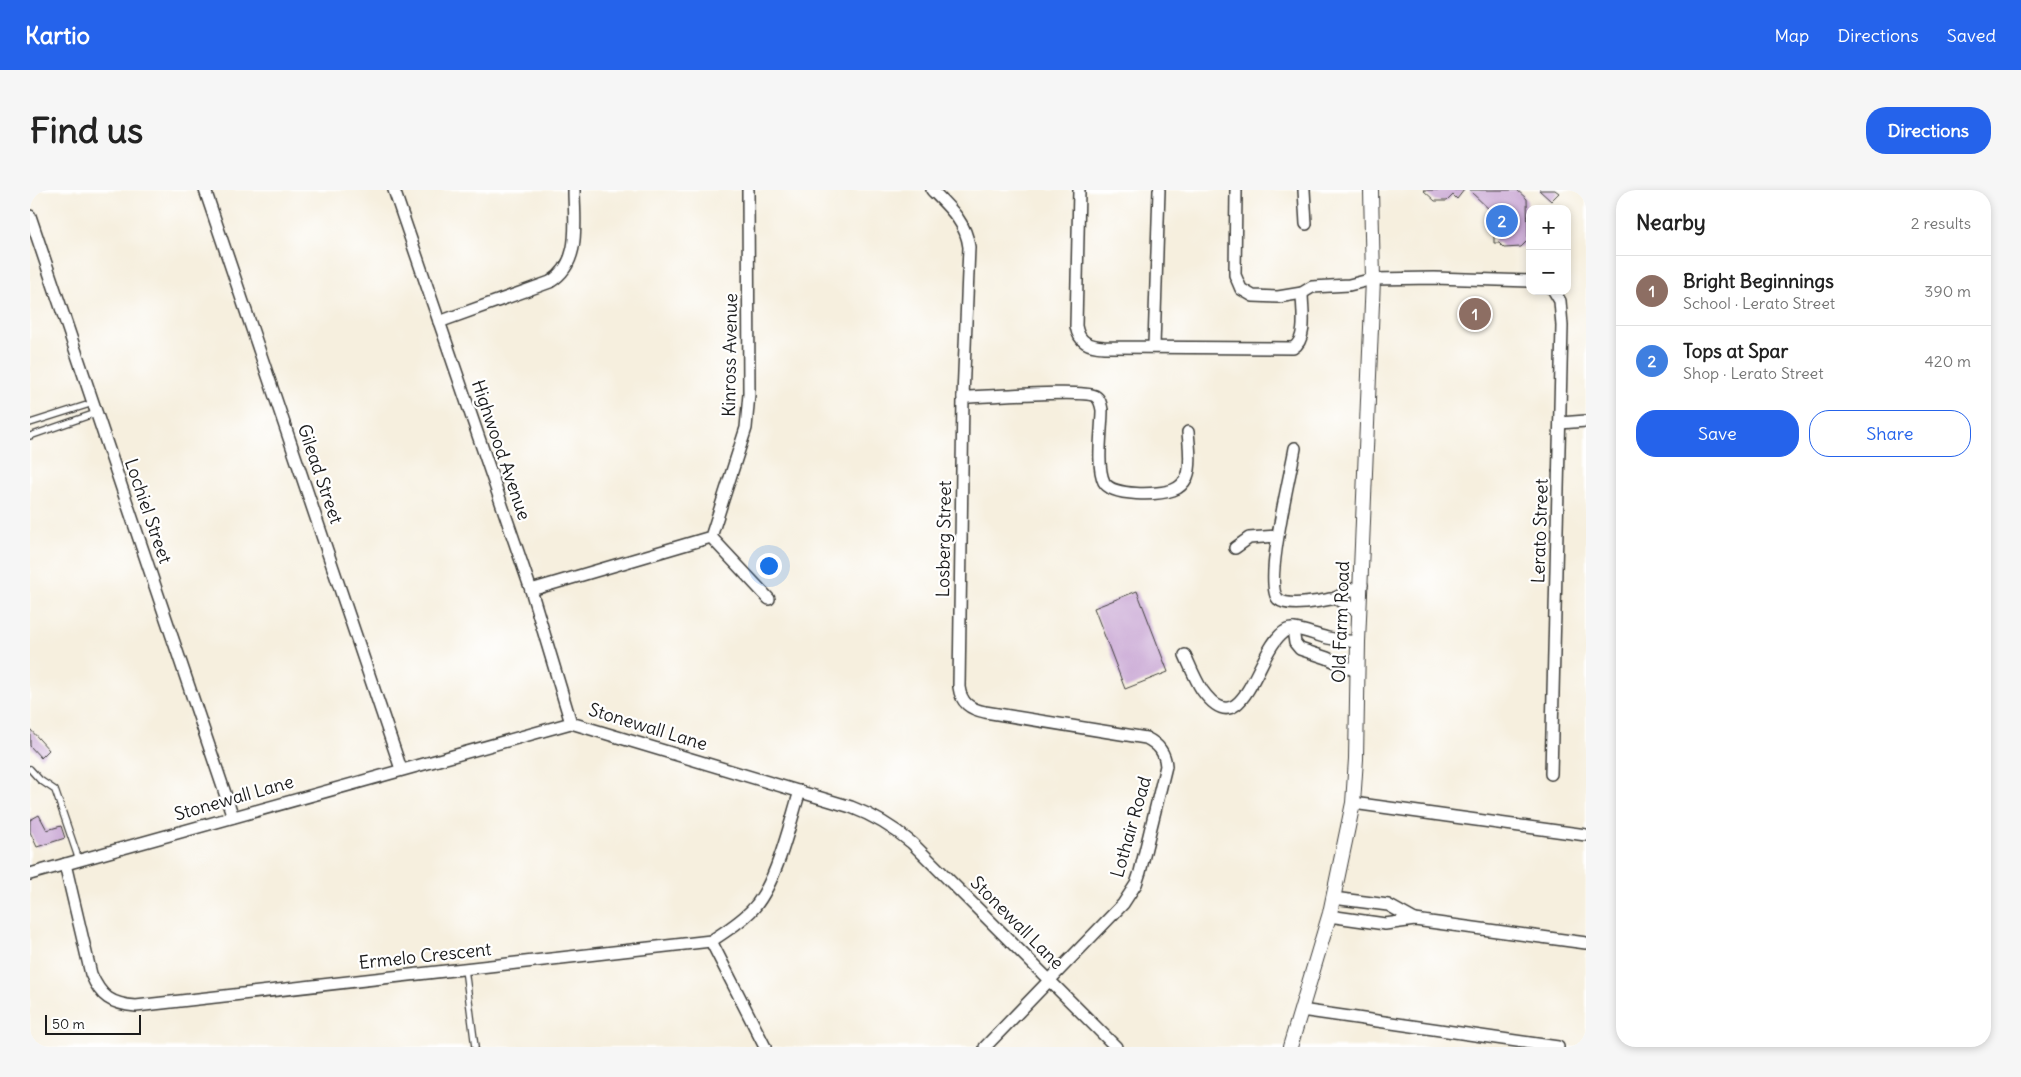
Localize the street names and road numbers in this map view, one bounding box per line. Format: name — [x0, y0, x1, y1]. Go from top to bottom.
street label: Kinross Avenue — [717, 293, 742, 417]
street label: Highwood Avenue — [467, 377, 536, 523]
street label: Gilead Street — [293, 421, 348, 527]
street label: Lochiel Street — [120, 455, 177, 566]
street label: Lerato Street — [1526, 478, 1553, 584]
street label: Losberg Street — [931, 480, 956, 598]
street label: Old Farm Road — [1327, 560, 1354, 683]
street label: Stonewall Lane — [586, 698, 710, 755]
street label: Stonewall Lane — [172, 770, 296, 826]
street label: Lothair Road — [1105, 773, 1156, 880]
street label: Stonewall Lane — [966, 871, 1069, 974]
street label: Ermelo Crescent — [358, 937, 492, 974]

